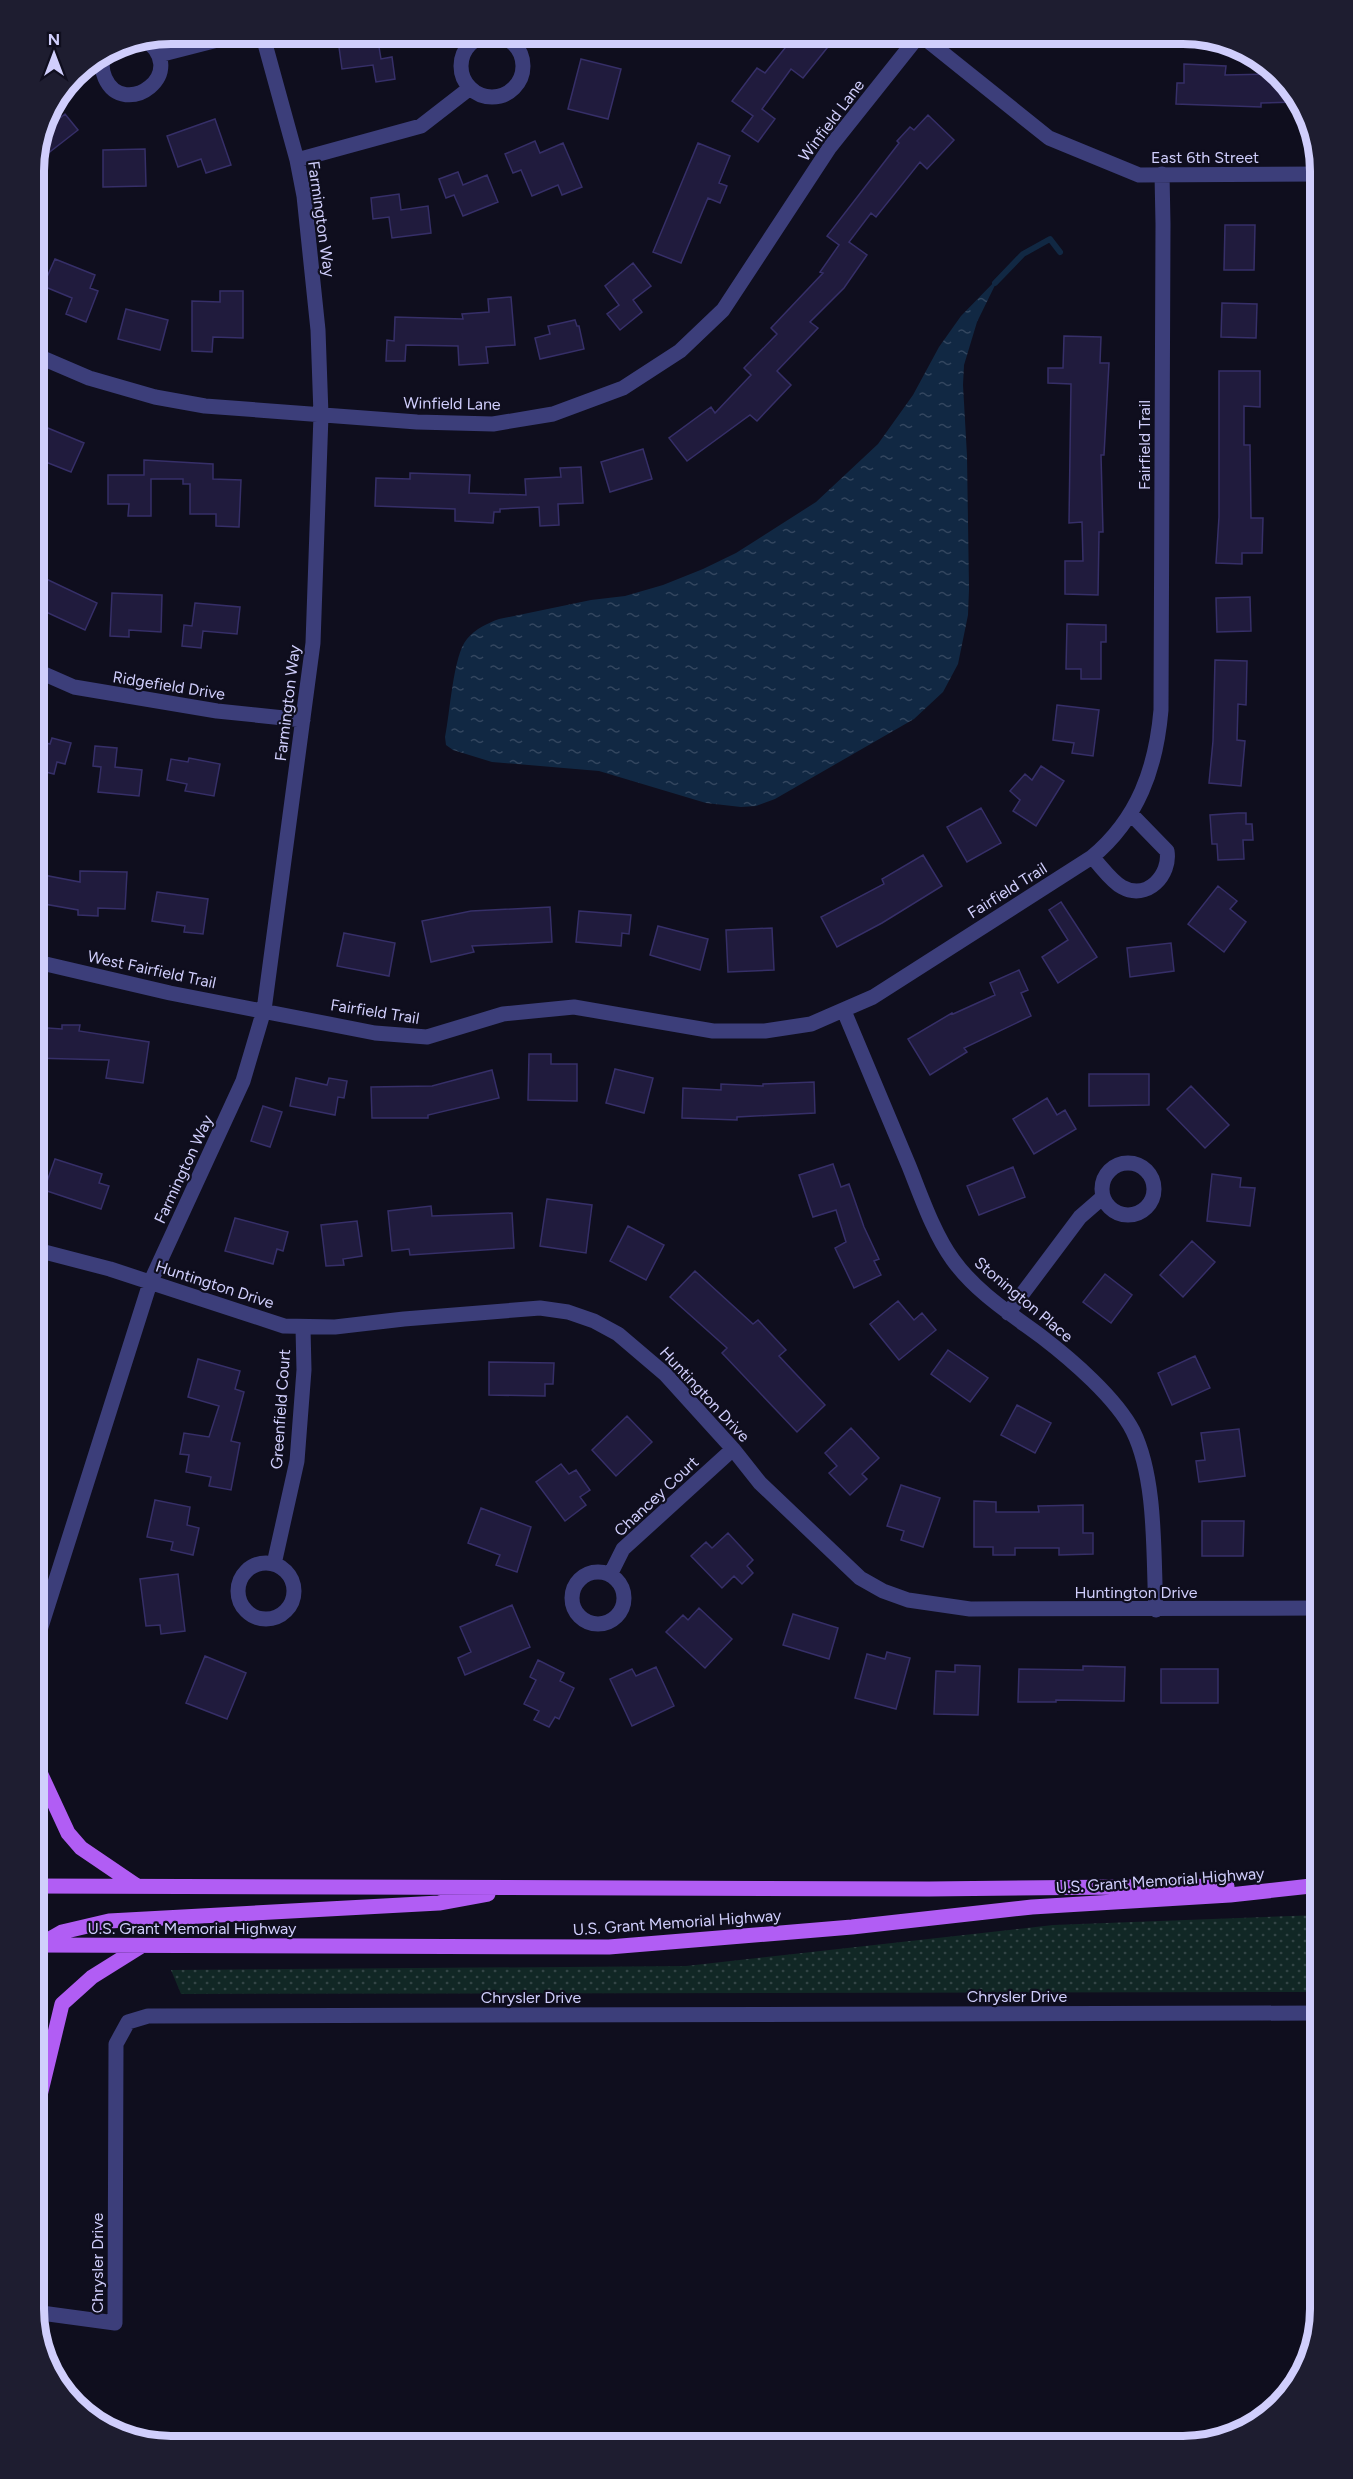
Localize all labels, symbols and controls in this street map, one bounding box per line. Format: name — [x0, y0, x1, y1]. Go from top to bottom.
north arrow — [24, 24, 84, 84]
text: N — [48, 30, 60, 49]
street label: Winfield Lane — [795, 76, 868, 165]
street label: East 6th Street — [1151, 148, 1259, 167]
street label: Farmington Way — [304, 160, 339, 279]
street label: Winfield Lane — [403, 393, 501, 414]
street label: Fairfield Trail — [1135, 400, 1154, 490]
street label: Farmington Way — [271, 643, 304, 762]
street label: Ridgefield Drive — [111, 667, 227, 704]
street label: Fairfield Trail — [964, 859, 1050, 922]
street label: West Fairfield Trail — [86, 947, 218, 992]
street label: Fairfield Trail — [329, 995, 421, 1028]
street label: Farmington Way — [150, 1112, 217, 1226]
street label: Stonington Place — [971, 1253, 1077, 1346]
street label: Huntington Drive — [153, 1256, 277, 1313]
street label: Huntington Drive — [656, 1343, 754, 1446]
street label: Greenfield Court — [267, 1348, 294, 1470]
street label: Chancey Court — [610, 1452, 702, 1540]
street label: Huntington Drive — [1074, 1583, 1198, 1602]
street label: U.S. Grant Memorial Highway — [1055, 1864, 1266, 1897]
street label: U.S. Grant Memorial Highway — [572, 1906, 783, 1939]
street label: U.S. Grant Memorial Highway — [87, 1919, 297, 1938]
street label: Chrysler Drive — [967, 1987, 1067, 2006]
street label: Chrysler Drive — [481, 1988, 581, 2007]
street label: Chrysler Drive — [88, 2213, 107, 2313]

